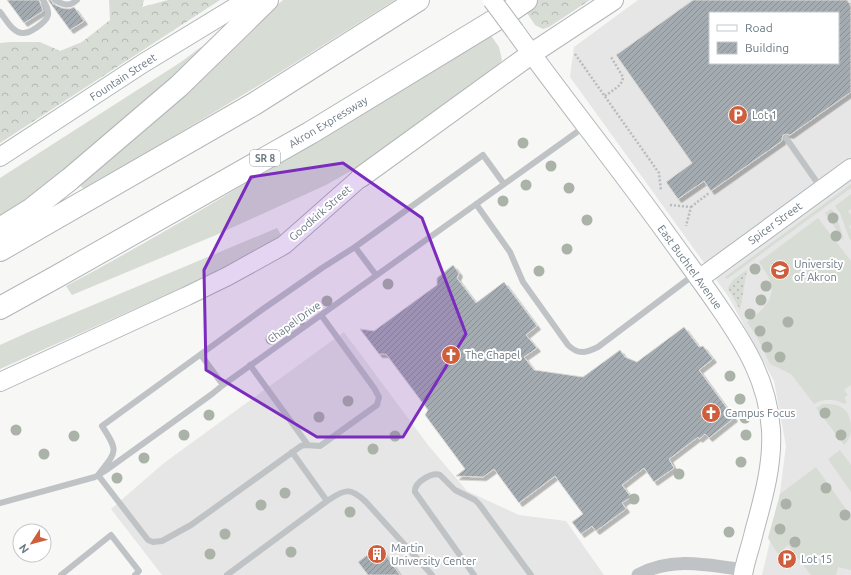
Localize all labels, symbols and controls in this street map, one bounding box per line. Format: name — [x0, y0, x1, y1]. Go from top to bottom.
legend — [709, 12, 839, 64]
text: Road — [745, 21, 773, 34]
text: Building — [745, 41, 789, 54]
street label: Fountain Street — [87, 51, 159, 103]
street label: Akron Expressway — [286, 93, 370, 150]
parking icon: Lot 1 — [727, 104, 749, 126]
place label: Lot 1 — [752, 109, 777, 121]
road number: SR 8 — [250, 150, 280, 166]
street label: Goodkirk Street — [287, 183, 354, 243]
street label: Spicer Street — [746, 199, 805, 246]
street label: East Buchtel Avenue — [655, 223, 725, 311]
place label: University of Akron — [794, 258, 844, 283]
school or university icon: University of Akron — [769, 259, 791, 281]
street label: Chapel Drive — [265, 299, 323, 345]
church icon: The Chapel — [440, 344, 462, 366]
place label: The Chapel — [465, 349, 520, 361]
church icon: Campus Focus — [700, 402, 722, 424]
place label: Campus Focus — [725, 407, 796, 419]
north arrow — [12, 523, 52, 563]
text: N — [17, 542, 31, 556]
place label: Martin University Center — [391, 542, 477, 567]
building icon: Martin University Center — [366, 543, 388, 565]
parking icon: Lot 15 — [776, 548, 798, 570]
place label: Lot 15 — [801, 553, 832, 565]

